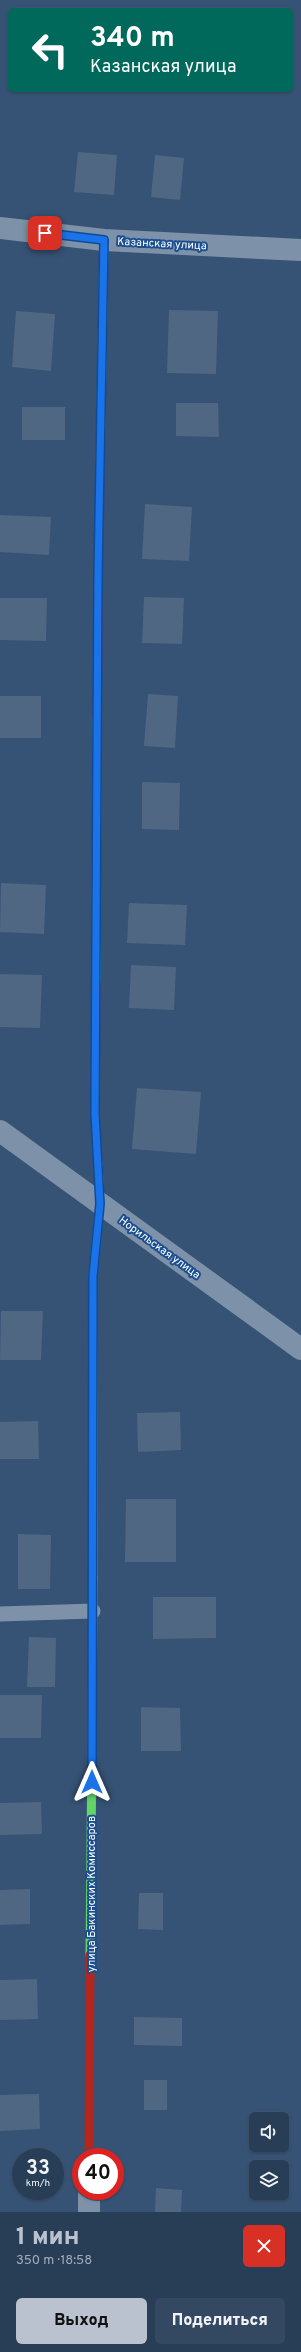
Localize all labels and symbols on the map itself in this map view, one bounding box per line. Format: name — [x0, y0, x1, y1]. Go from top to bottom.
pin — [28, 216, 62, 250]
street label: Казанская улица — [117, 235, 207, 253]
street label: Норильская улица — [116, 1214, 203, 1282]
position arrow — [71, 1761, 113, 1803]
street label: улица Бакинских Комиссаров — [85, 1816, 99, 1972]
speed limit sign: 40 — [72, 2148, 124, 2200]

